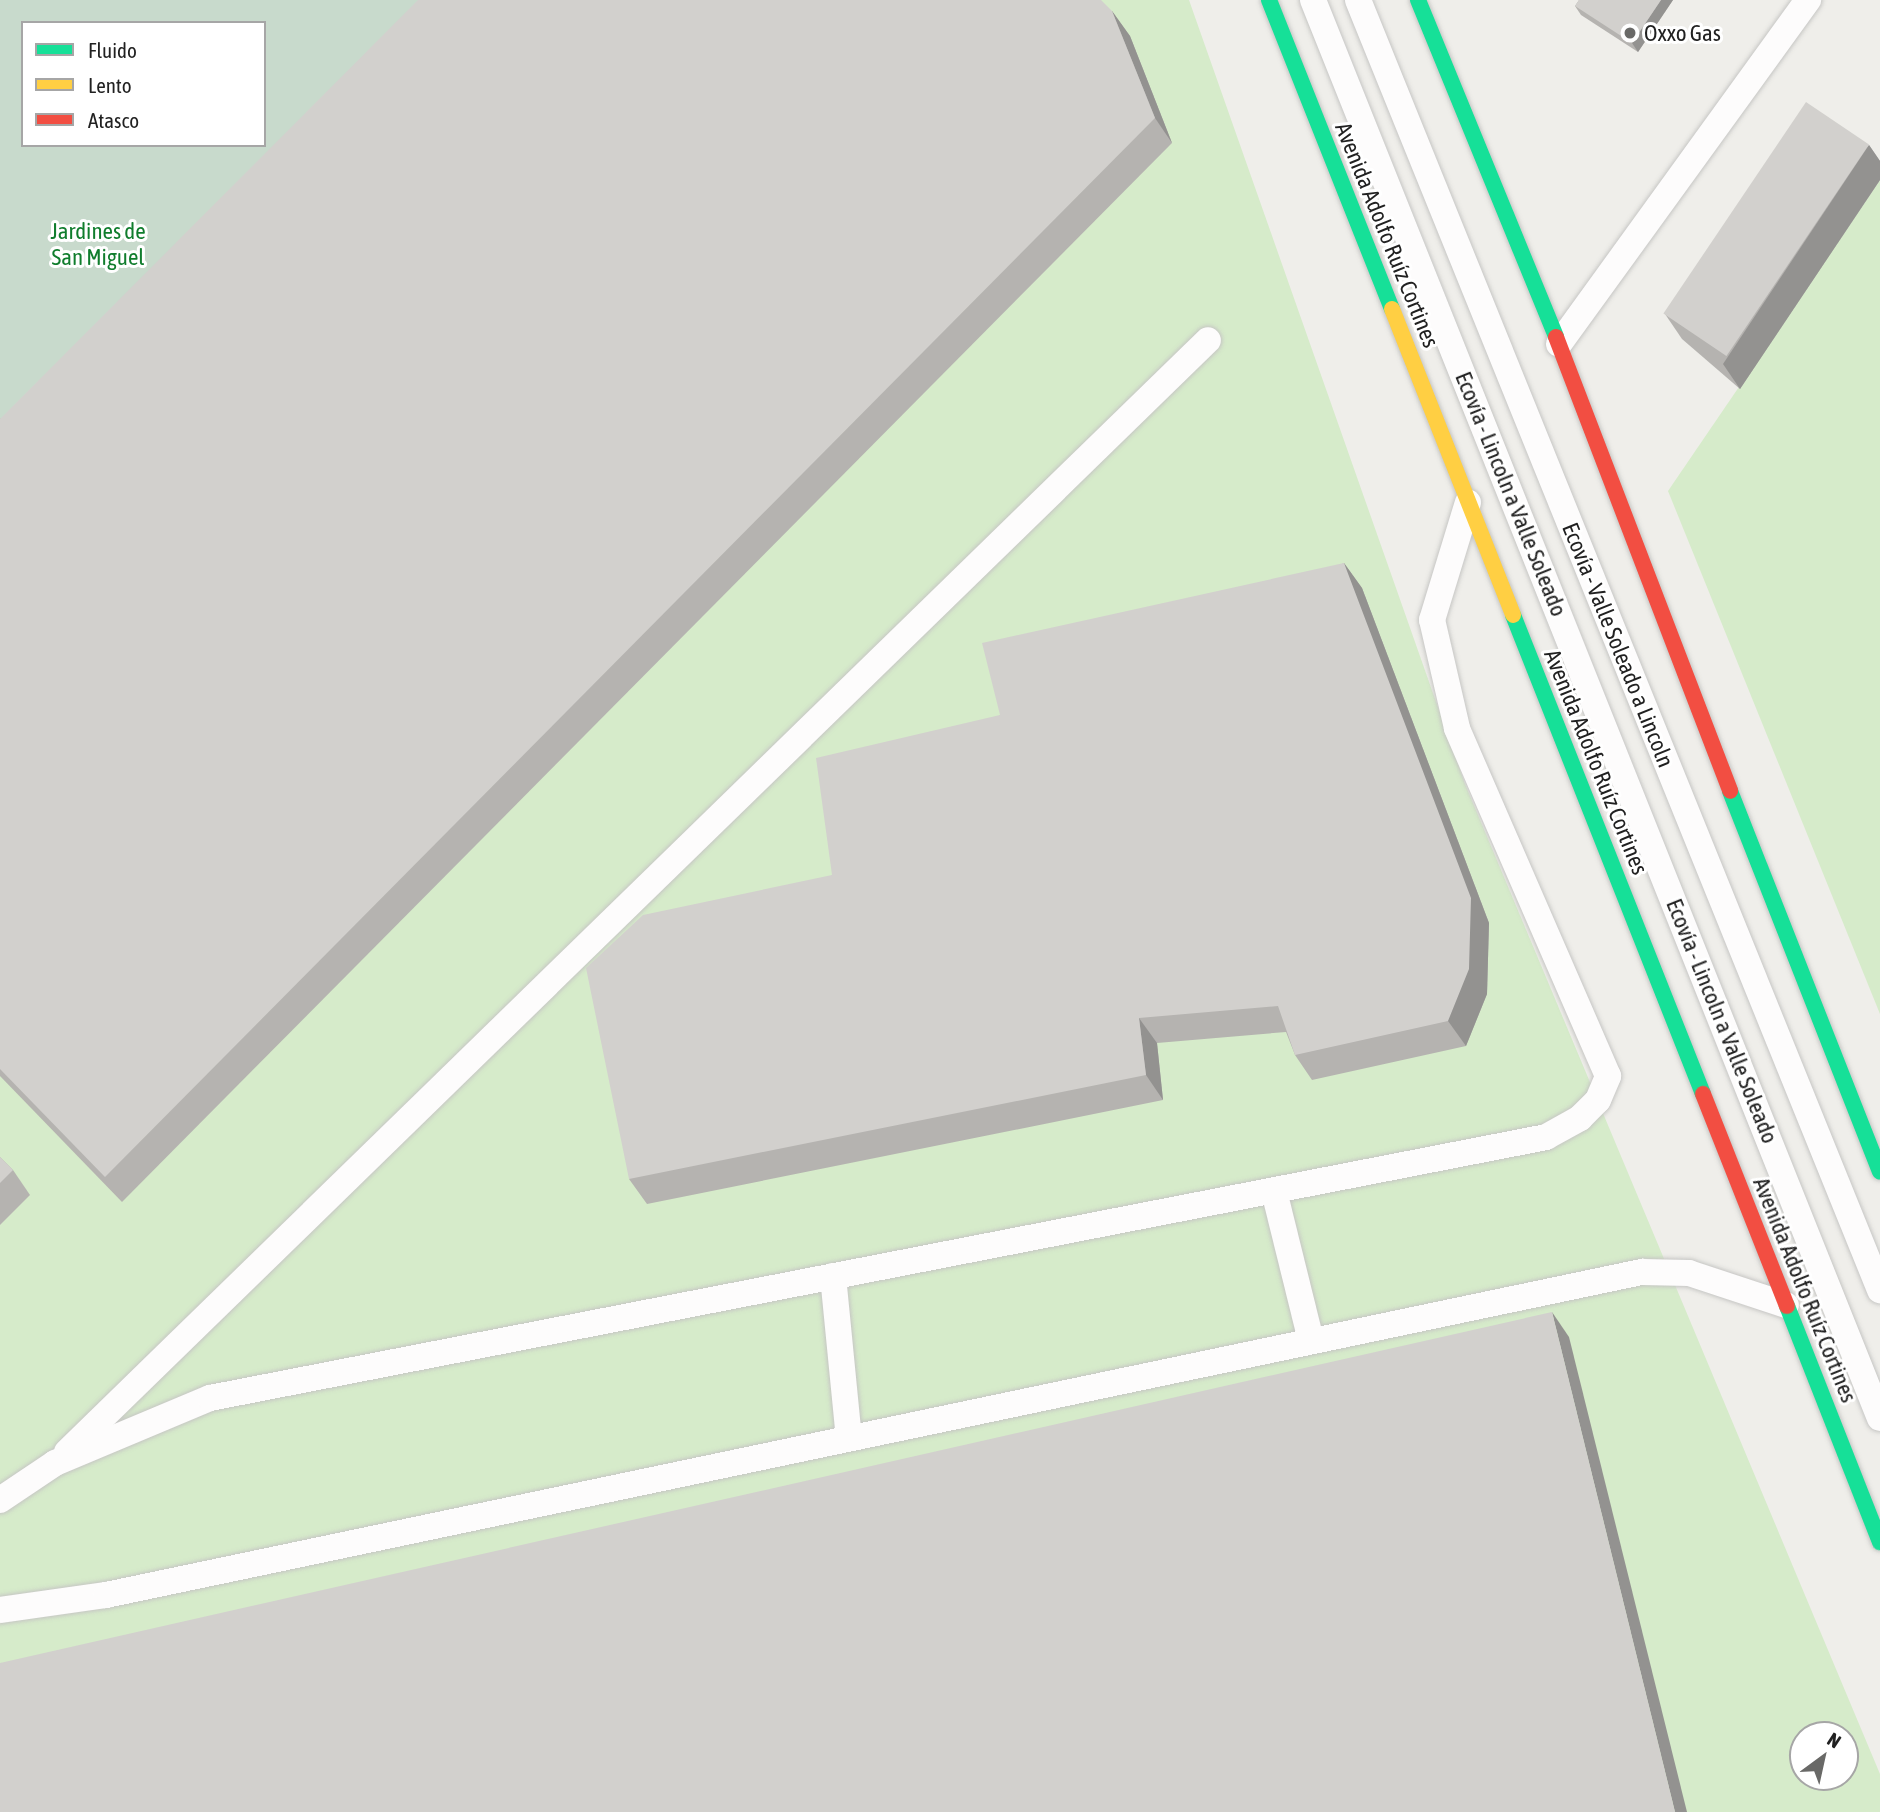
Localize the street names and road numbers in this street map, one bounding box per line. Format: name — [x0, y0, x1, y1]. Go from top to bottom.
street label: Avenida Adolfo Ruíz Cortines — [1329, 118, 1445, 352]
street label: Ecovía - Lincoln a Valle Soleado — [1449, 368, 1573, 620]
street label: Ecovía - Valle Soleado a Lincoln — [1556, 519, 1680, 771]
street label: Avenida Adolfo Ruíz Cortines — [1538, 645, 1654, 879]
street label: Ecovía - Lincoln a Valle Soleado — [1660, 895, 1784, 1147]
street label: Avenida Adolfo Ruíz Cortines — [1747, 1173, 1863, 1407]

